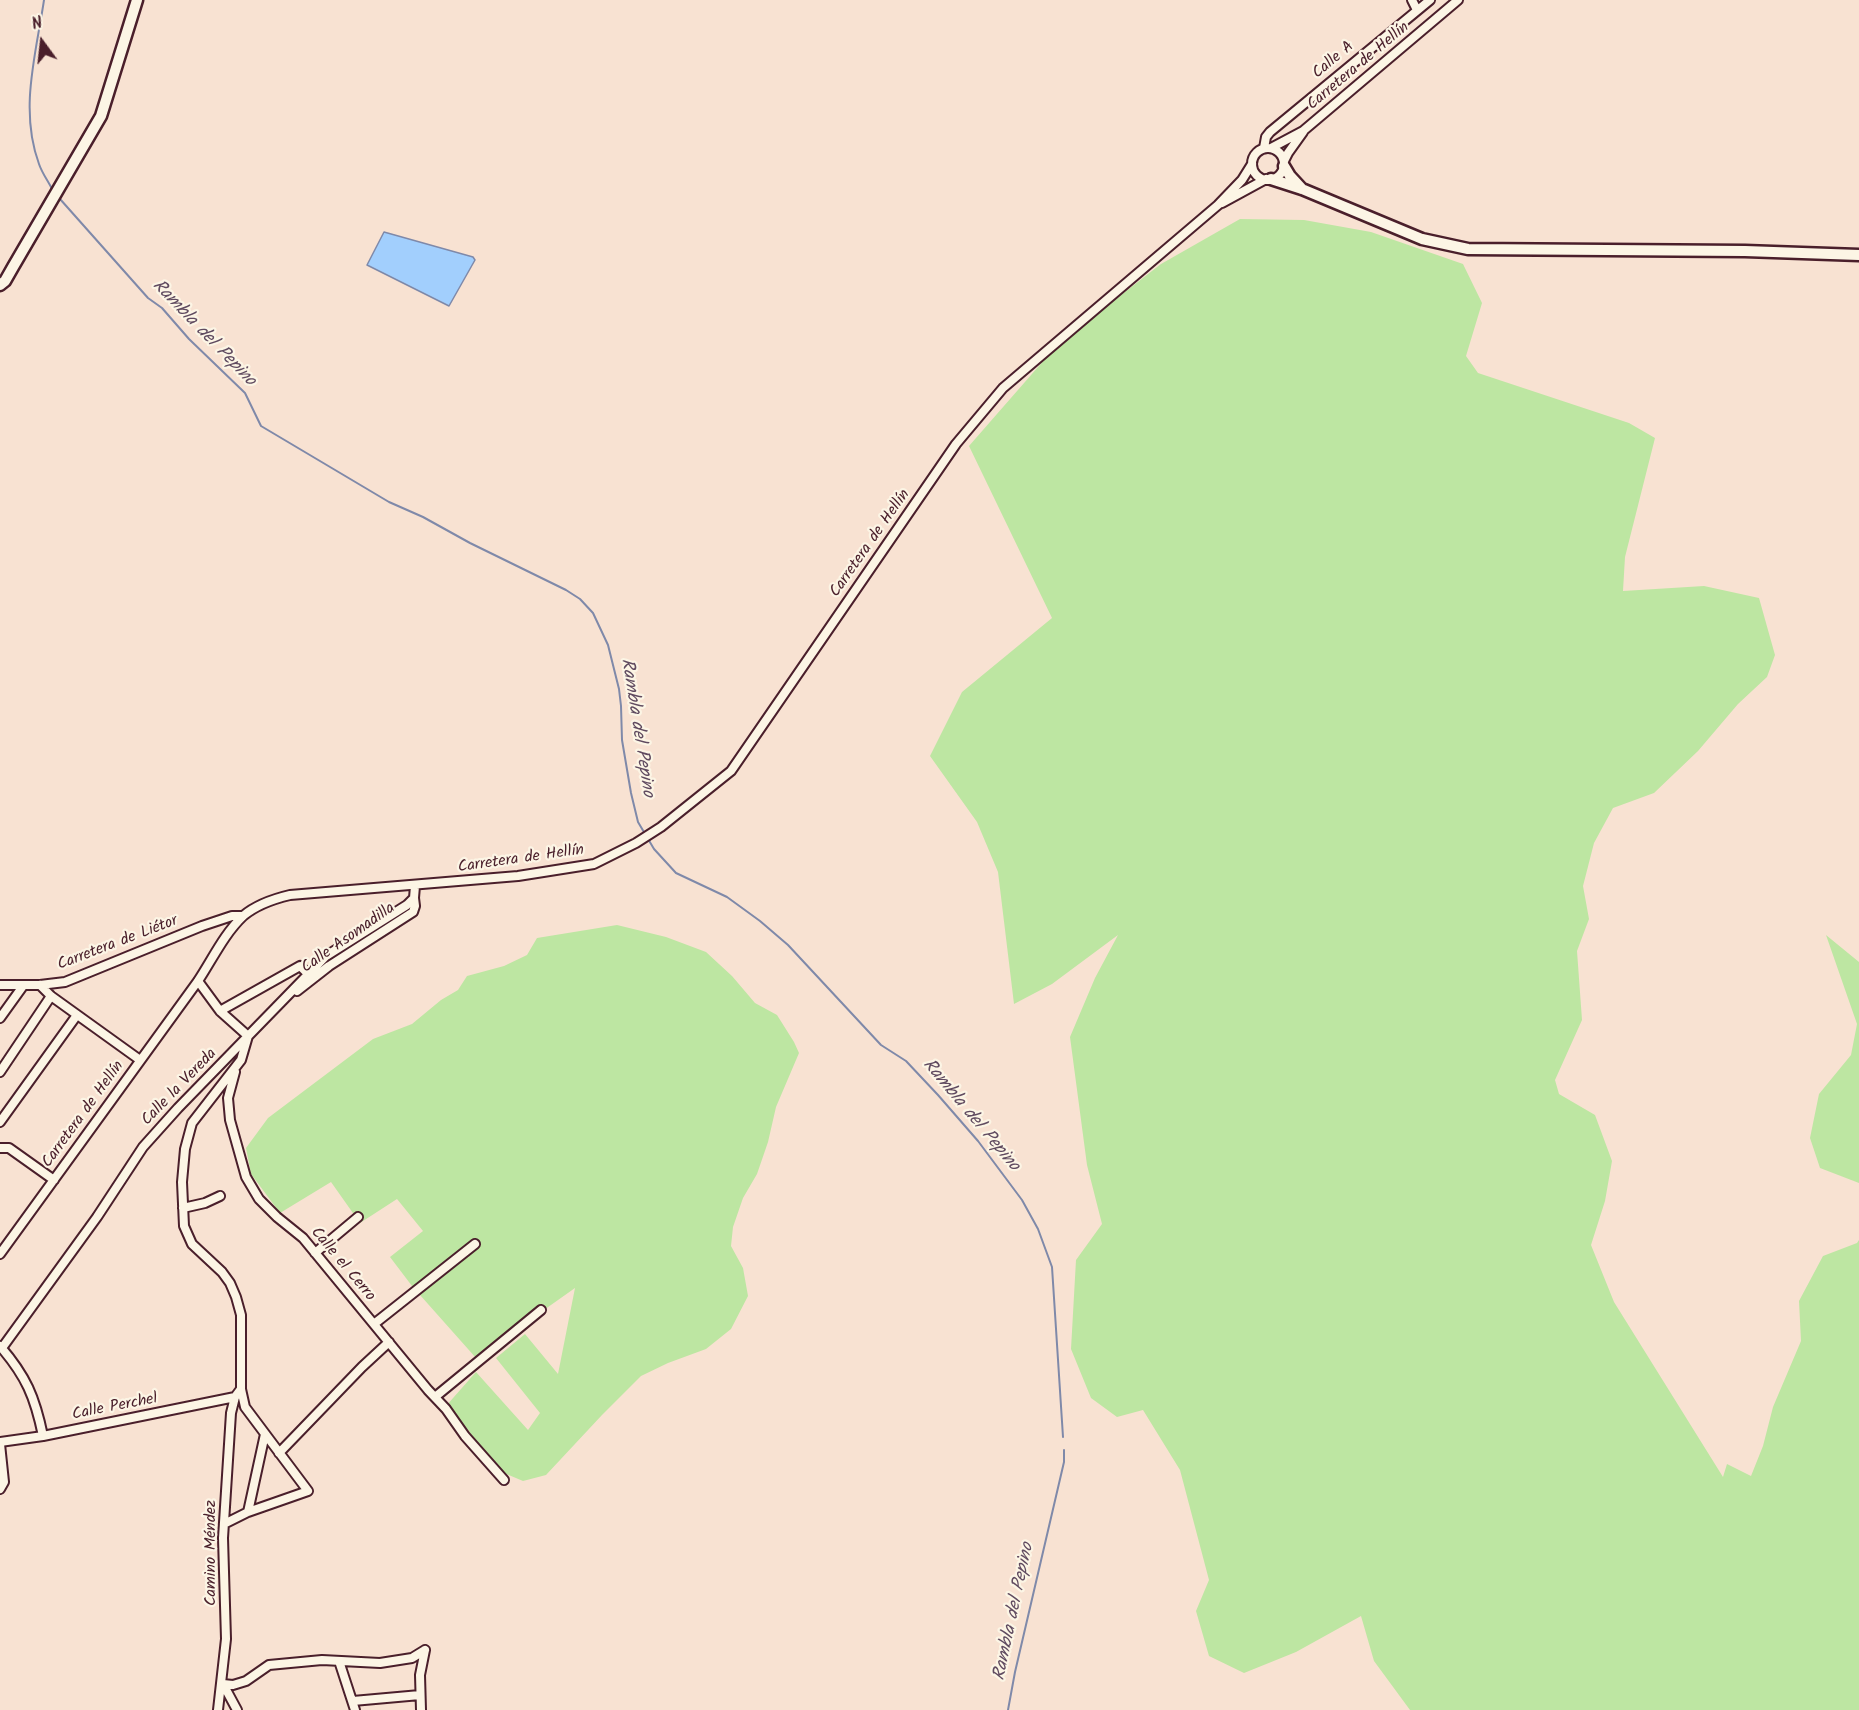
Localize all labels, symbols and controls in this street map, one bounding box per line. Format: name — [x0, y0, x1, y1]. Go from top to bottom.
text: N — [29, 11, 45, 38]
north arrow — [12, 12, 72, 72]
street label: Carretera de Hellín — [1304, 19, 1414, 115]
street label: Calle A — [1309, 38, 1359, 84]
water label: Rambla del Pepino — [147, 276, 259, 392]
street label: Carretera de Hellín — [827, 486, 915, 602]
water label: Rambla del Pepino — [614, 657, 658, 799]
street label: Carretera de Hellín — [457, 842, 585, 878]
street label: Calle Asomadilla — [299, 900, 399, 978]
street label: Carretera de Liétor — [55, 912, 181, 976]
street label: Calle la Vereda — [138, 1045, 222, 1131]
water label: Rambla del Pepino — [917, 1055, 1023, 1177]
street label: Carretera de Hellín — [39, 1058, 129, 1172]
street label: Calle el Cerro — [305, 1224, 379, 1306]
street label: Calle Perchel — [71, 1390, 159, 1426]
street label: Camino Méndez — [202, 1500, 222, 1606]
water label: Rambla del Pepino — [990, 1541, 1040, 1683]

